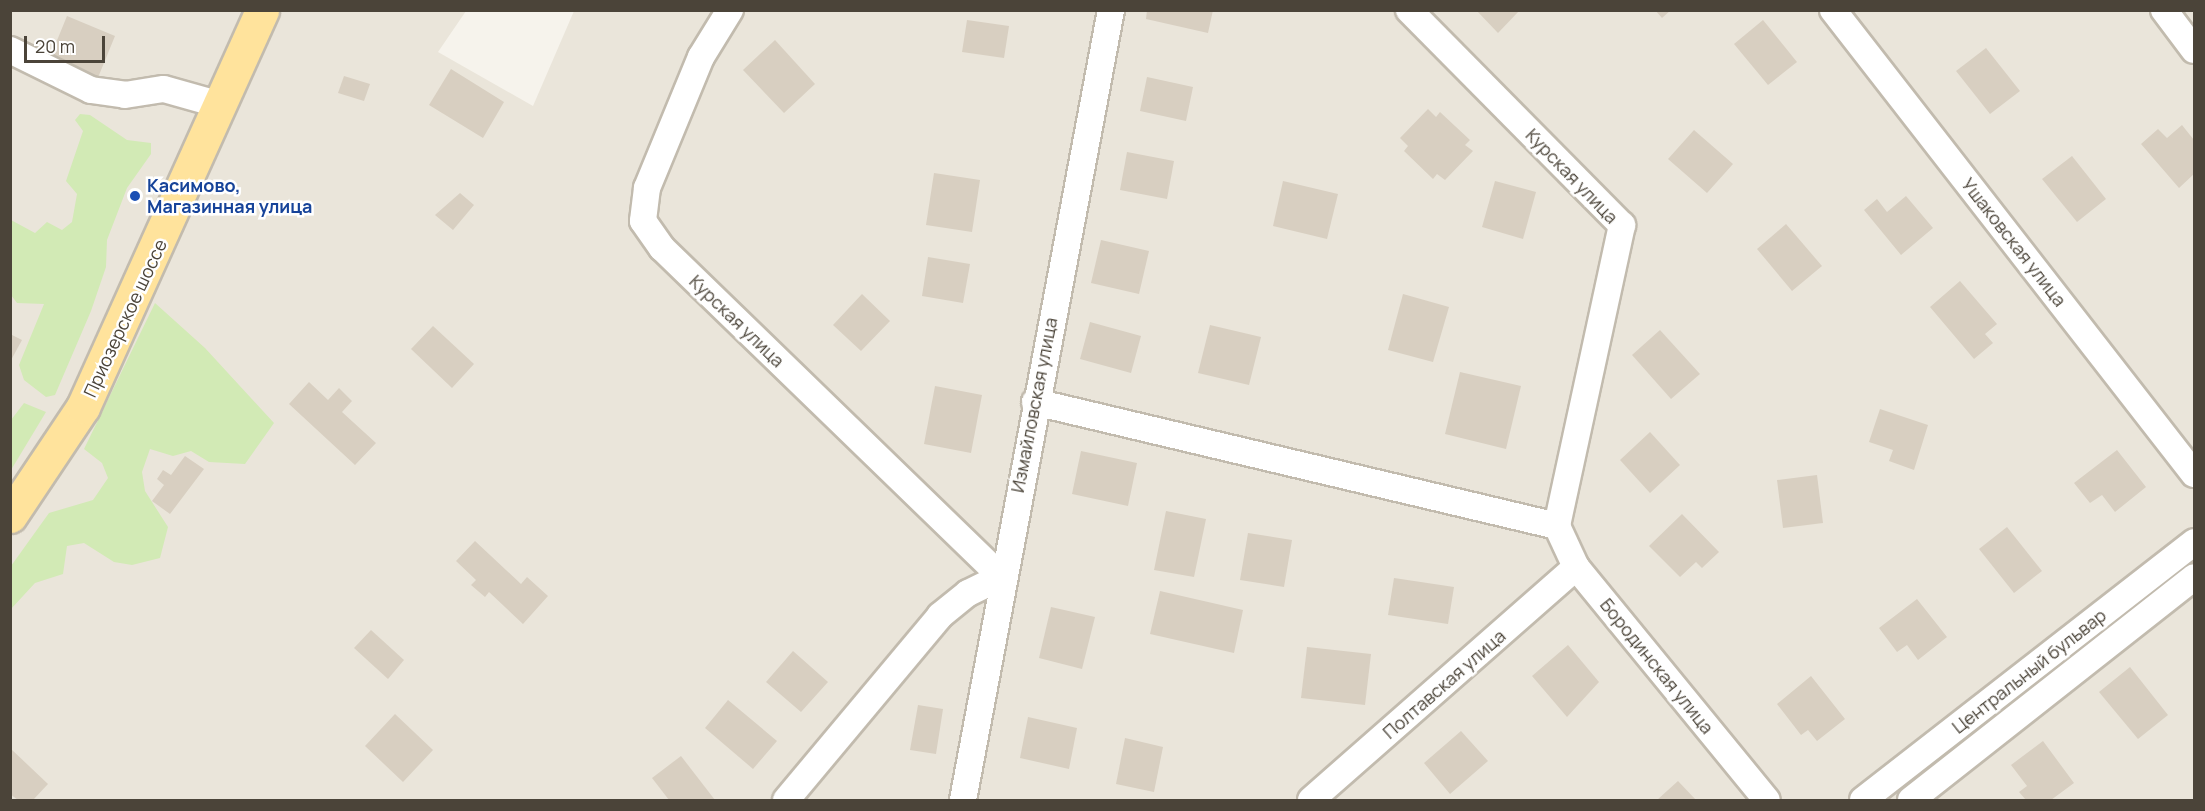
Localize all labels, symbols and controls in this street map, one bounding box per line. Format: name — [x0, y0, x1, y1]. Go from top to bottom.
scale bar — [27, 24, 108, 62]
text: 20 m — [35, 34, 75, 58]
street label: Курская улица — [1521, 124, 1623, 228]
street label: Ушаковская улица — [1957, 174, 2071, 310]
place label: Касимово, Магазинная улица — [147, 175, 312, 218]
marker: Касимово, Магазинная улица — [128, 189, 142, 203]
street label: Приозерское шоссе — [79, 235, 171, 401]
street label: Курская улица — [685, 270, 789, 372]
street label: Измайловская улица — [1006, 316, 1062, 494]
street label: Бородинская улица — [1596, 594, 1718, 738]
street label: Центральный бульвар — [1948, 604, 2110, 738]
street label: Полтавская улица — [1378, 625, 1510, 743]

